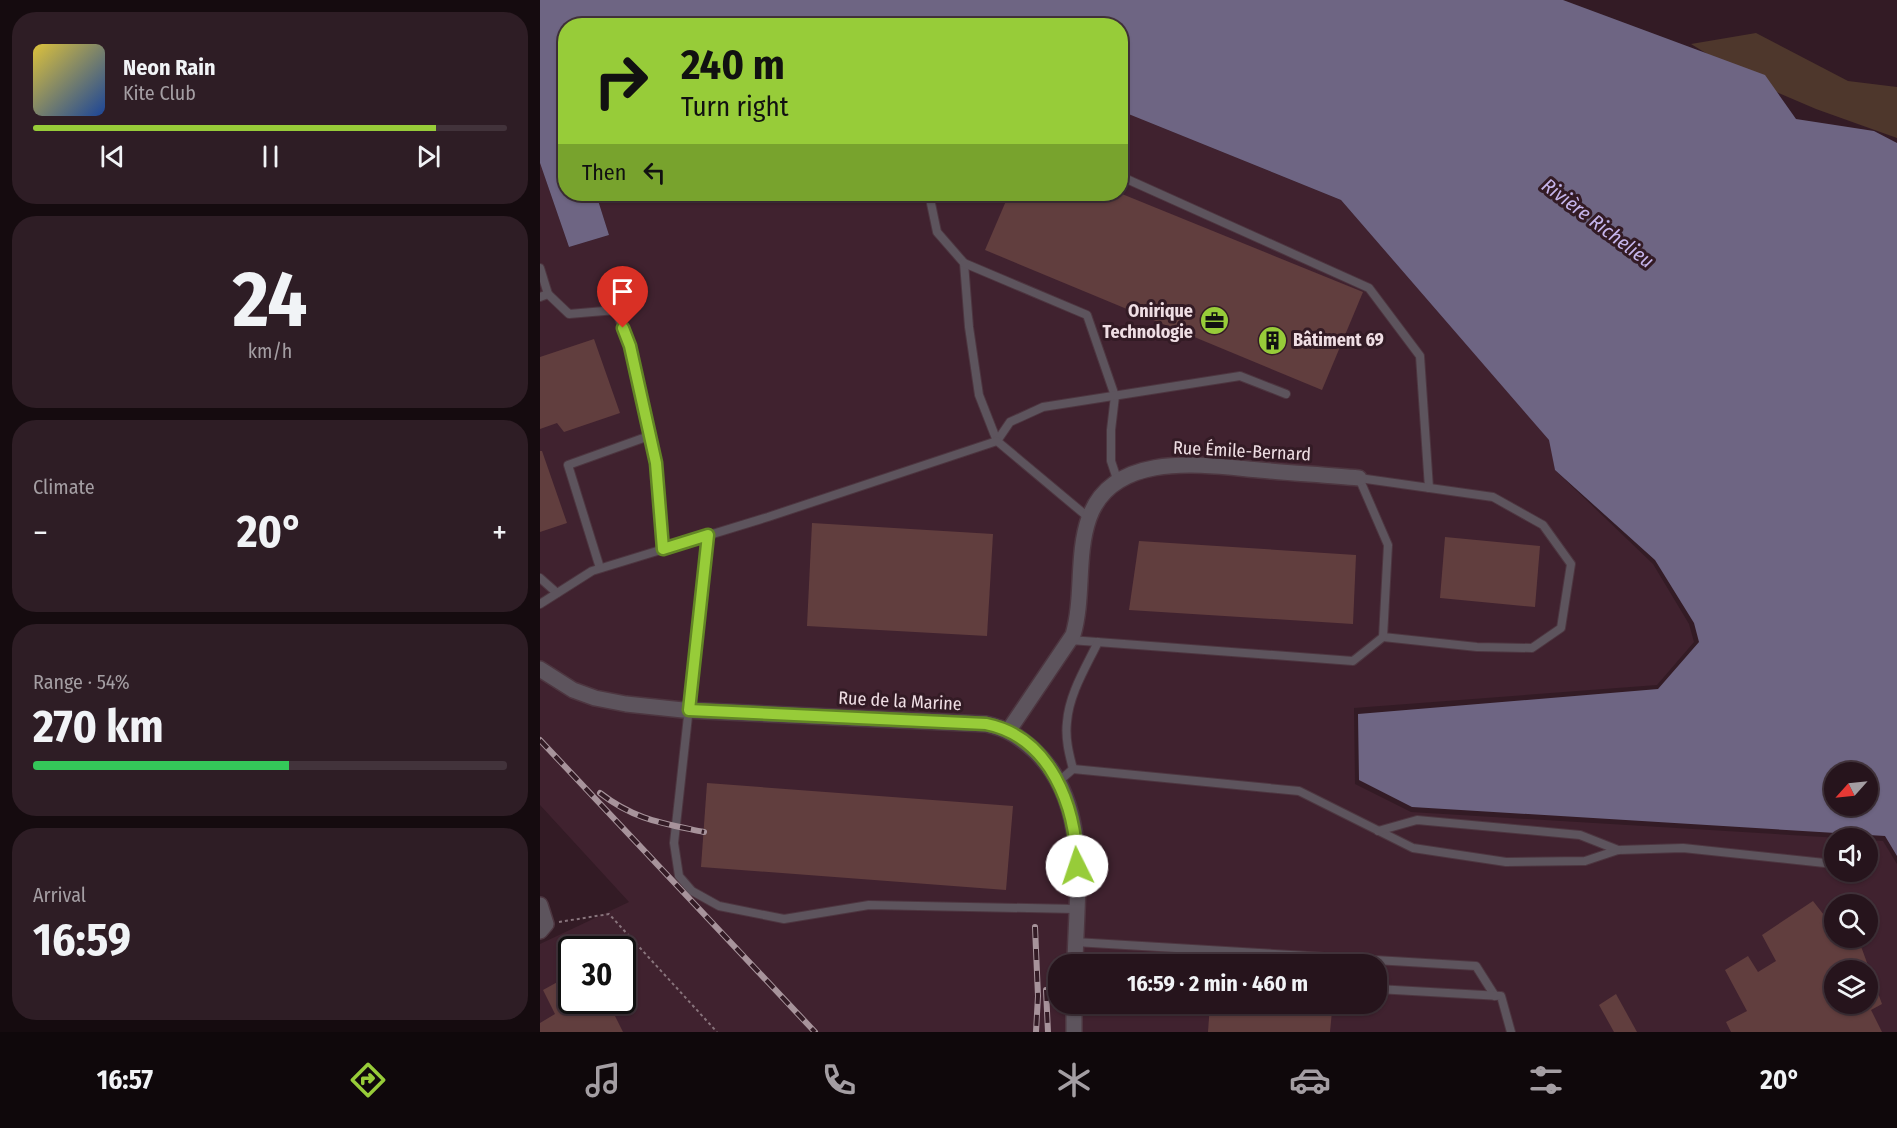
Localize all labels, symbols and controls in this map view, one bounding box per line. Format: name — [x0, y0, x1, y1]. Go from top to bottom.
text: 240 m — [681, 40, 785, 90]
icon: right — [582, 42, 660, 120]
text: Neon Rain — [123, 54, 216, 81]
text: Kite Club — [123, 81, 196, 105]
text: Turn right — [681, 91, 789, 123]
icon: previous — [96, 140, 129, 173]
icon: pause — [254, 140, 287, 173]
icon: next — [412, 140, 445, 173]
icon: left — [638, 156, 671, 189]
text: Then — [582, 159, 626, 186]
water label: Rivière Richelieu — [1537, 173, 1659, 273]
text: 24 — [233, 253, 307, 347]
pin — [597, 266, 648, 328]
icon: arrive — [606, 275, 639, 308]
place label: Onirique Technologie — [1103, 300, 1193, 343]
office icon: Onirique Technologie — [1198, 305, 1230, 337]
building icon: Bâtiment 69 — [1256, 324, 1288, 356]
place label: Bâtiment 69 — [1293, 329, 1384, 351]
text: km/h — [248, 339, 292, 363]
street label: Rue Émile-Bernard — [1173, 435, 1312, 466]
text: Climate — [33, 475, 95, 499]
text: 20° — [237, 505, 303, 559]
text: − — [33, 513, 48, 553]
text: + — [492, 513, 507, 553]
text: Range · 54% — [33, 670, 130, 694]
street label: Rue de la Marine — [838, 687, 962, 715]
text: 270 km — [33, 700, 164, 754]
north arrow — [1824, 762, 1878, 816]
map controls — [1824, 762, 1878, 1014]
button: sound — [1824, 828, 1878, 882]
position arrow — [1045, 834, 1109, 898]
text: Arrival — [33, 883, 86, 907]
button: search — [1824, 894, 1878, 948]
text: 16:59 — [33, 913, 131, 967]
speed limit sign: 30 — [558, 936, 636, 1014]
button: layers — [1824, 960, 1878, 1014]
text: 16:59 · 2 min · 460 m — [1127, 970, 1308, 997]
icon: directions — [347, 1059, 389, 1101]
icon: music — [582, 1059, 624, 1101]
icon: phone — [818, 1059, 860, 1101]
icon: climate — [1053, 1059, 1095, 1101]
icon: car — [1289, 1059, 1331, 1101]
icon: filters — [1525, 1059, 1567, 1101]
text: 16:57 — [97, 1064, 153, 1096]
text: 20° — [1760, 1064, 1800, 1096]

